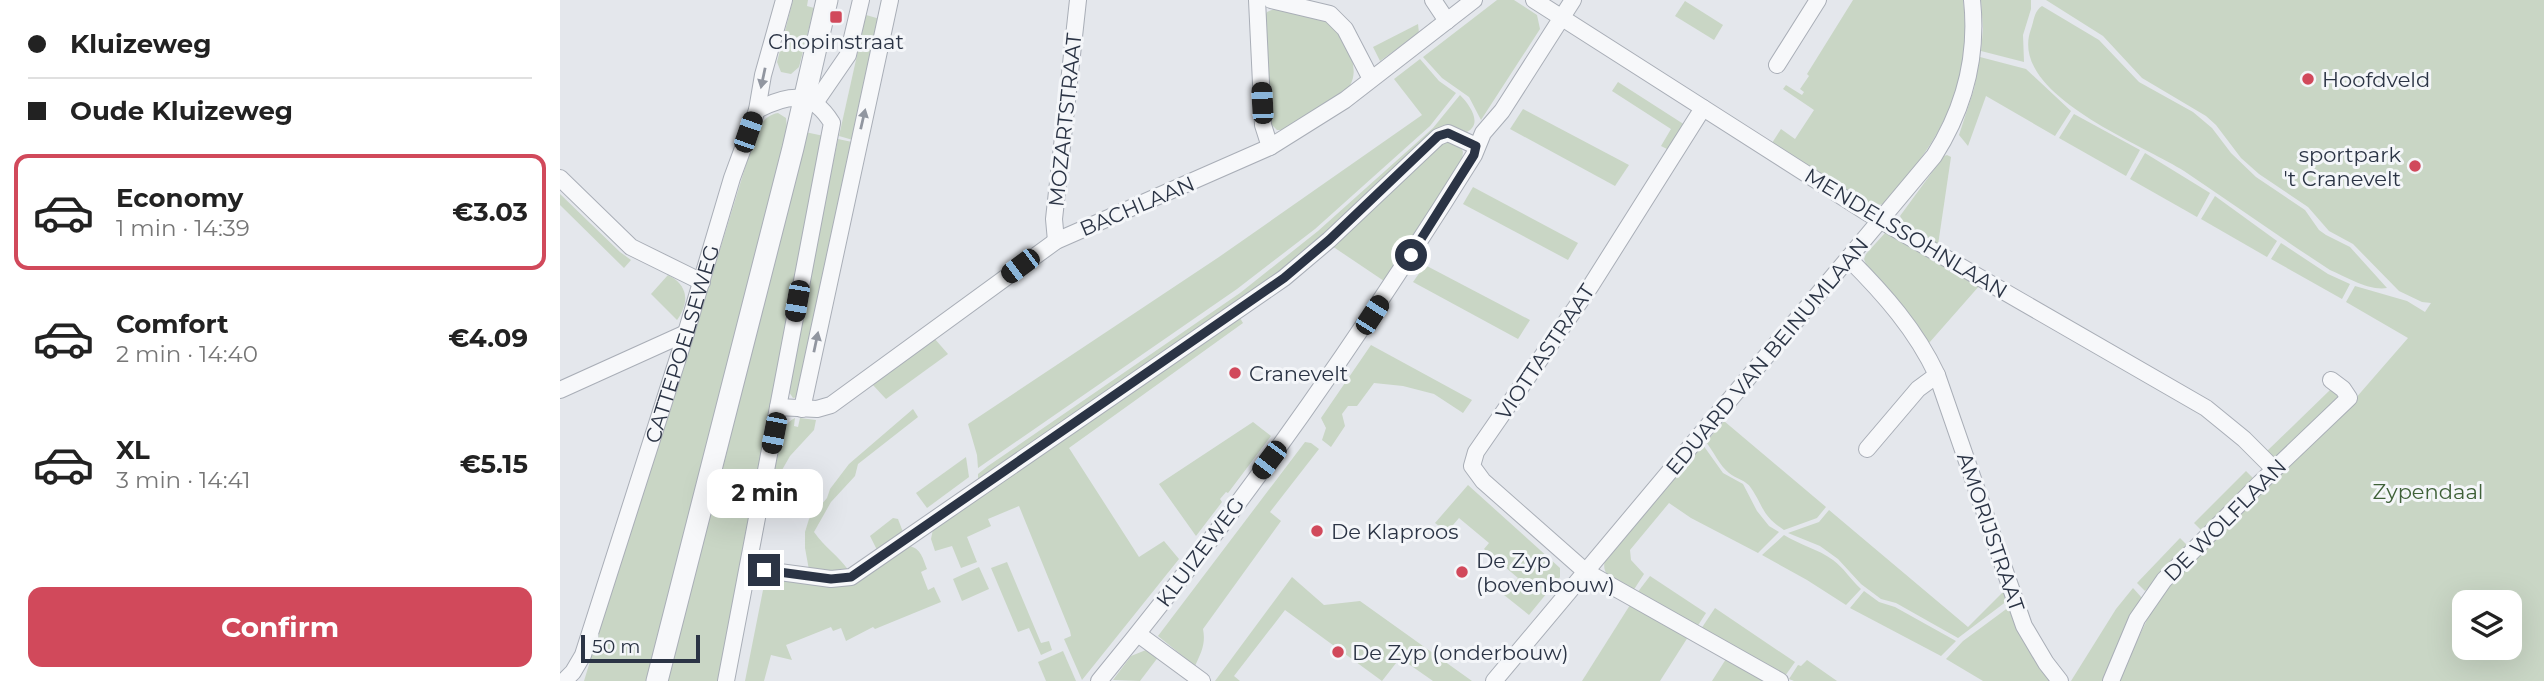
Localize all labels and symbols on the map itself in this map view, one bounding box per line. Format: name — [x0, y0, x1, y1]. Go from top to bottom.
marker: Chopinstraat — [828, 9, 844, 25]
place label: Chopinstraat — [768, 29, 904, 54]
street label: MOZARTSTRAAT — [1043, 32, 1087, 208]
one-way arrow — [757, 67, 768, 89]
place label: Hoofdveld — [2322, 67, 2430, 92]
marker: Hoofdveld — [2300, 71, 2316, 87]
car — [1251, 81, 1274, 125]
one-way arrow — [858, 108, 869, 130]
car — [732, 109, 765, 155]
place label: sportpark 't Cranevelt — [2283, 142, 2401, 191]
marker: sportpark 't Cranevelt — [2407, 158, 2423, 174]
street label: MENDELSSOHNLAAN — [1800, 163, 2012, 303]
street label: BACHLAAN — [1076, 171, 1198, 241]
street label: EDUARD VAN BEINUMLAAN — [1660, 232, 1874, 480]
route start — [1395, 239, 1427, 271]
street label: CATTEPOELSEWEG — [639, 242, 724, 446]
car — [997, 245, 1044, 287]
car — [784, 278, 811, 324]
street label: VIOTTASTRAAT — [1490, 279, 1600, 425]
car — [1352, 292, 1393, 338]
one-way arrow — [811, 331, 822, 353]
place label: Cranevelt — [1249, 361, 1348, 386]
marker: Cranevelt — [1227, 365, 1243, 381]
car — [760, 410, 789, 456]
car — [1248, 437, 1291, 483]
street label: AMORIJSTRAAT — [1952, 449, 2030, 615]
street label: DE WOLFLAAN — [2159, 454, 2291, 586]
callout: 2 min — [706, 468, 822, 518]
park label: Zypendaal — [2373, 479, 2483, 504]
street label: KLUIZEWEG — [1151, 492, 1249, 612]
place label: De Klaproos — [1331, 519, 1458, 544]
marker: De Klaproos — [1309, 523, 1325, 539]
place label: De Zyp (bovenbouw) — [1476, 548, 1615, 597]
route end — [748, 554, 780, 586]
marker: De Zyp (bovenbouw) — [1454, 564, 1470, 580]
scale bar — [581, 632, 700, 664]
place label: De Zyp (onderbouw) — [1352, 640, 1569, 665]
marker: De Zyp (onderbouw) — [1330, 644, 1346, 660]

